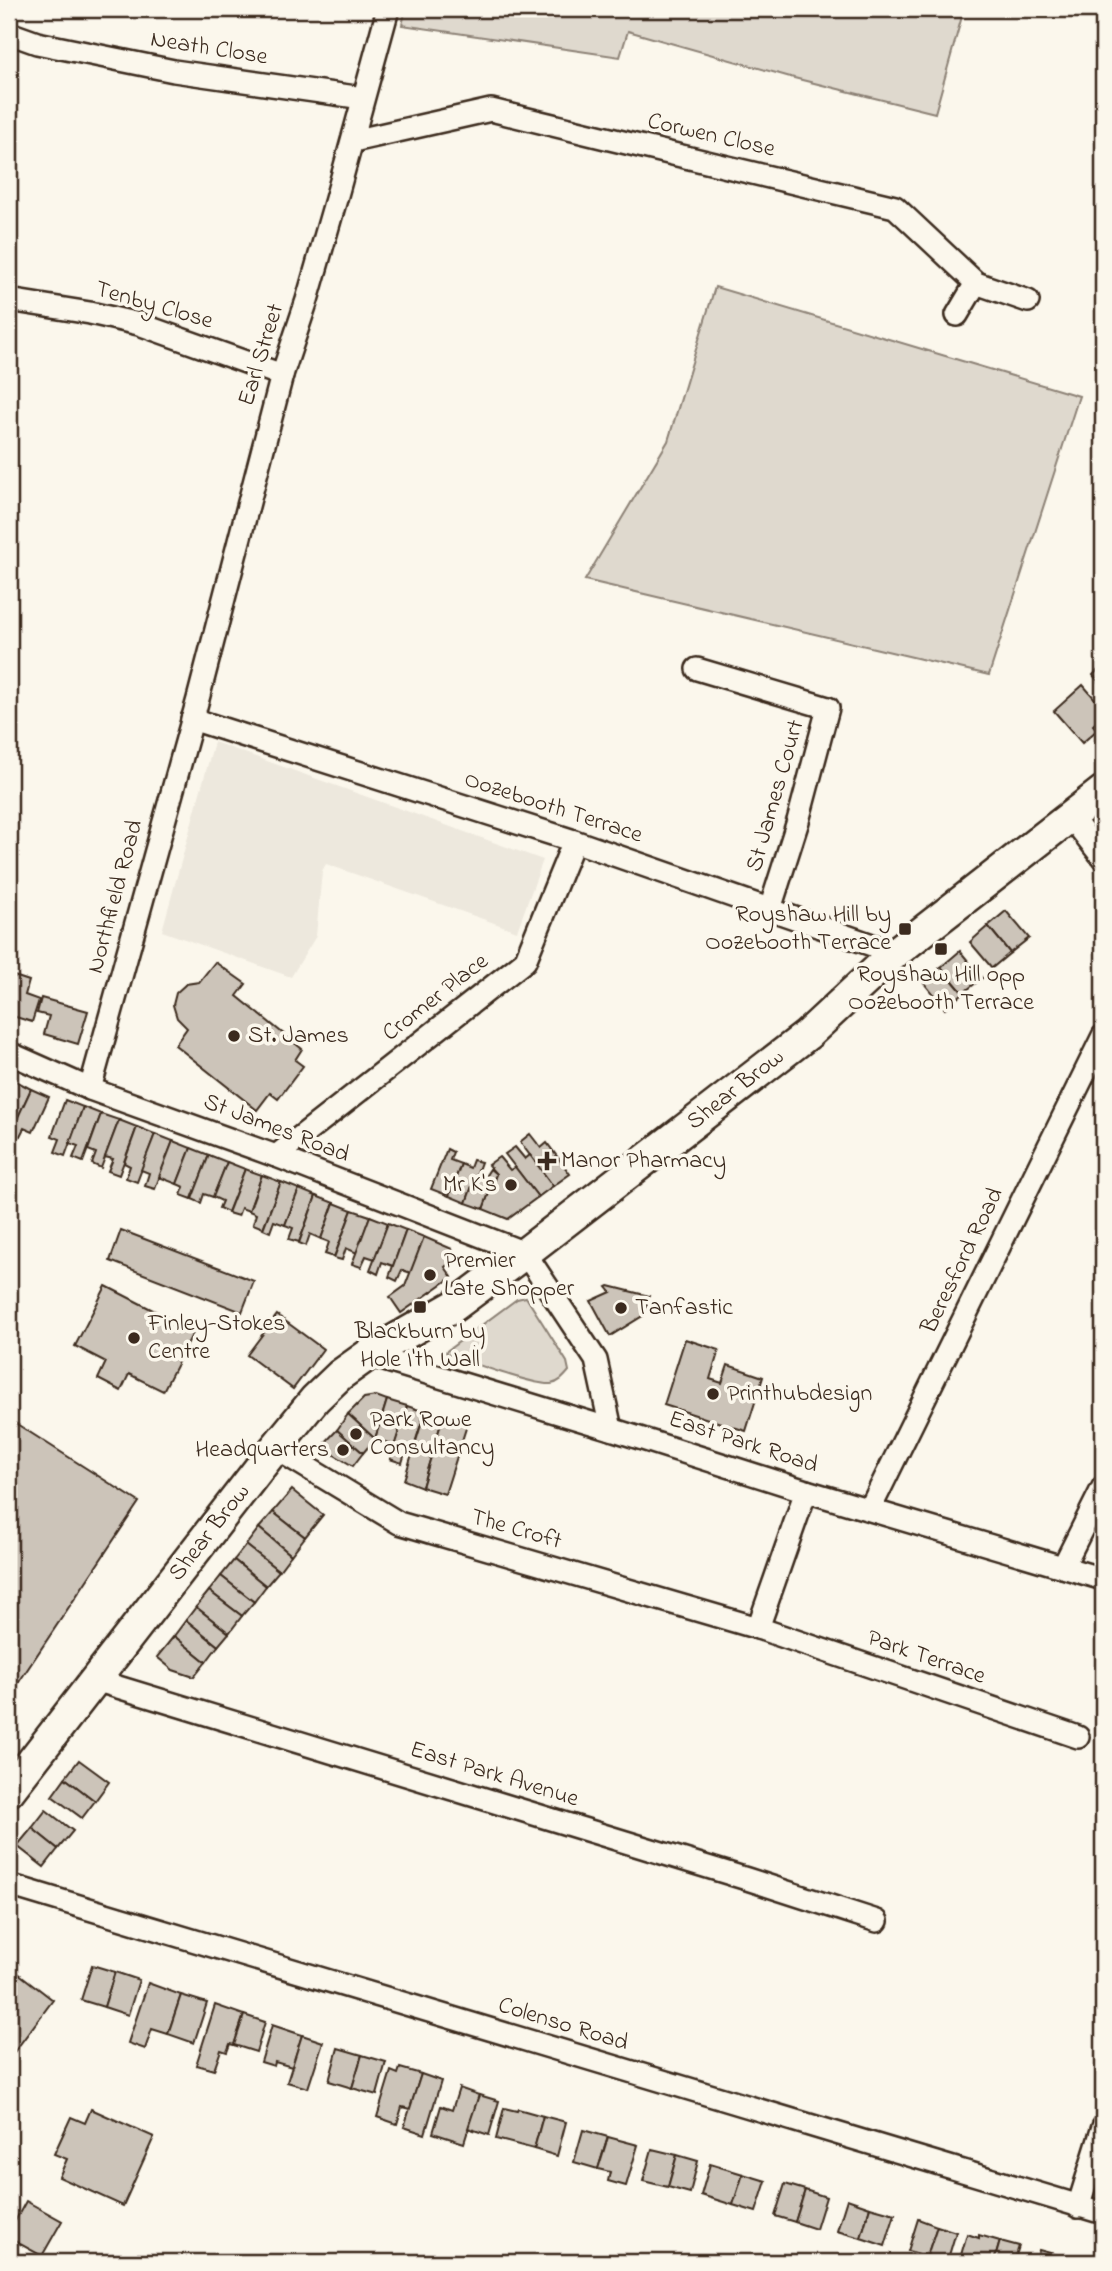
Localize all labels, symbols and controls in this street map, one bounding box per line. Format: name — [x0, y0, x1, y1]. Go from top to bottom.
street label: Neath Close — [148, 22, 270, 76]
street label: Corwen Close — [644, 104, 779, 168]
street label: Tenby Close — [91, 272, 217, 341]
street label: Earl Street — [230, 299, 294, 411]
street label: St James Court — [738, 716, 814, 876]
street label: Oozebooth Terrace — [459, 763, 647, 853]
street label: Northfield Road — [79, 816, 153, 978]
place label: Royshaw Hill by Oozebooth Terrace — [705, 898, 891, 961]
marker: Royshaw Hill by Oozebooth Terrace — [897, 921, 913, 937]
marker: Royshaw Hill opp Oozebooth Terrace — [933, 941, 949, 957]
street label: Cromer Place — [375, 945, 497, 1051]
place label: Royshaw Hill opp Oozebooth Terrace — [848, 958, 1034, 1021]
place label: St. James — [248, 1019, 349, 1054]
marker: St. James — [226, 1028, 242, 1044]
street label: Shear Brow — [680, 1041, 792, 1139]
street label: St James Road — [198, 1085, 355, 1173]
place label: Manor Pharmacy — [561, 1144, 726, 1180]
marker: Manor Pharmacy — [539, 1153, 555, 1169]
place label: Mr K's — [443, 1168, 497, 1203]
marker: Mr K's — [503, 1177, 519, 1193]
street label: Beresford Road — [912, 1182, 1014, 1341]
place label: Premier Late Shopper — [444, 1244, 575, 1307]
marker: Premier Late Shopper — [422, 1267, 438, 1283]
place label: Tanfastic — [635, 1291, 733, 1326]
marker: Blackburn by Hole I'th Wall — [412, 1299, 428, 1315]
marker: Tanfastic — [613, 1300, 629, 1316]
place label: Finley-Stokes Centre — [147, 1307, 286, 1370]
place label: Blackburn by Hole I'th Wall — [354, 1315, 485, 1378]
marker: Finley-Stokes Centre — [126, 1330, 142, 1346]
place label: Printhubdesign — [727, 1377, 872, 1412]
marker: Printhubdesign — [705, 1386, 721, 1402]
street label: East Park Road — [664, 1402, 823, 1484]
place label: Park Rowe Consultancy — [370, 1403, 494, 1467]
marker: Park Rowe Consultancy — [348, 1426, 364, 1442]
place label: Headquarters — [195, 1433, 329, 1468]
marker: Headquarters — [335, 1442, 351, 1458]
street label: Shear Brow — [161, 1477, 259, 1589]
street label: The Croft — [466, 1500, 566, 1560]
street label: Park Terrace — [862, 1621, 990, 1695]
street label: East Park Avenue — [405, 1733, 583, 1817]
street label: Colenso Road — [494, 1989, 633, 2062]

